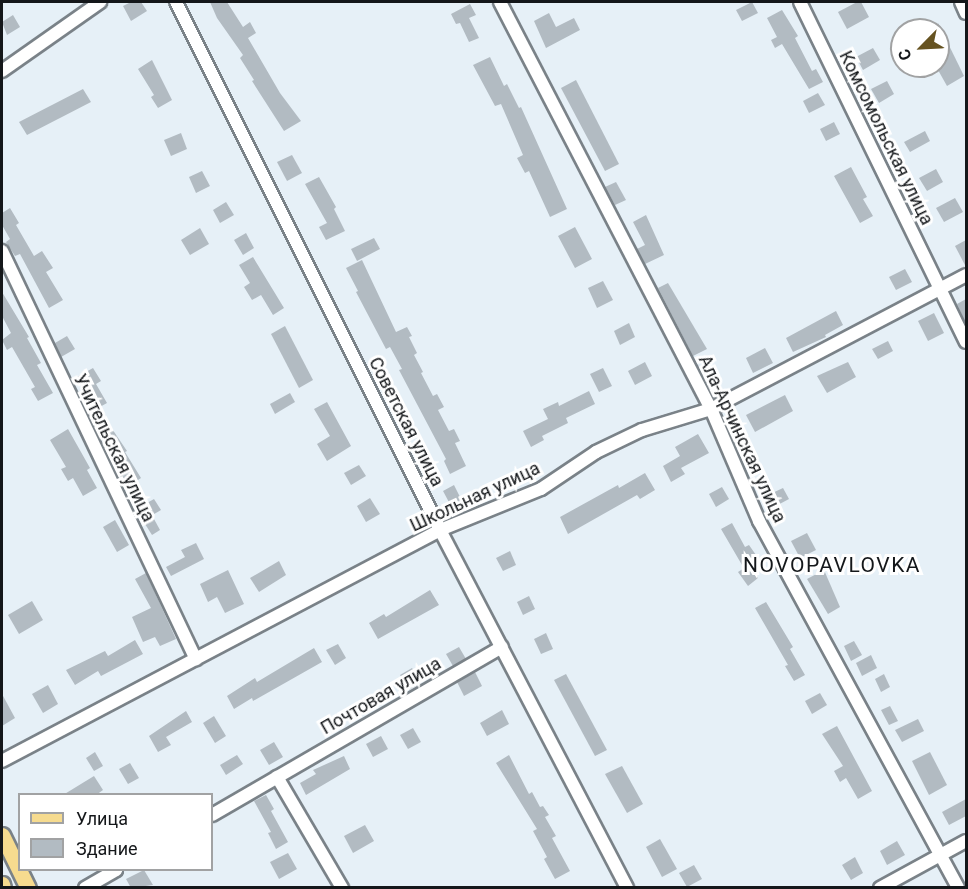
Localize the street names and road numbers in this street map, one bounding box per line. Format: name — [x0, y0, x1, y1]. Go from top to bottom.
street label: Комсомольская улица — [834, 47, 938, 229]
street label: Ала-Арчинская улица — [694, 352, 790, 526]
street label: Советская улица — [364, 354, 448, 490]
street label: Учительская улица — [69, 371, 159, 525]
street label: Школьная улица — [407, 457, 543, 537]
street label: Почтовая улица — [317, 653, 445, 739]

